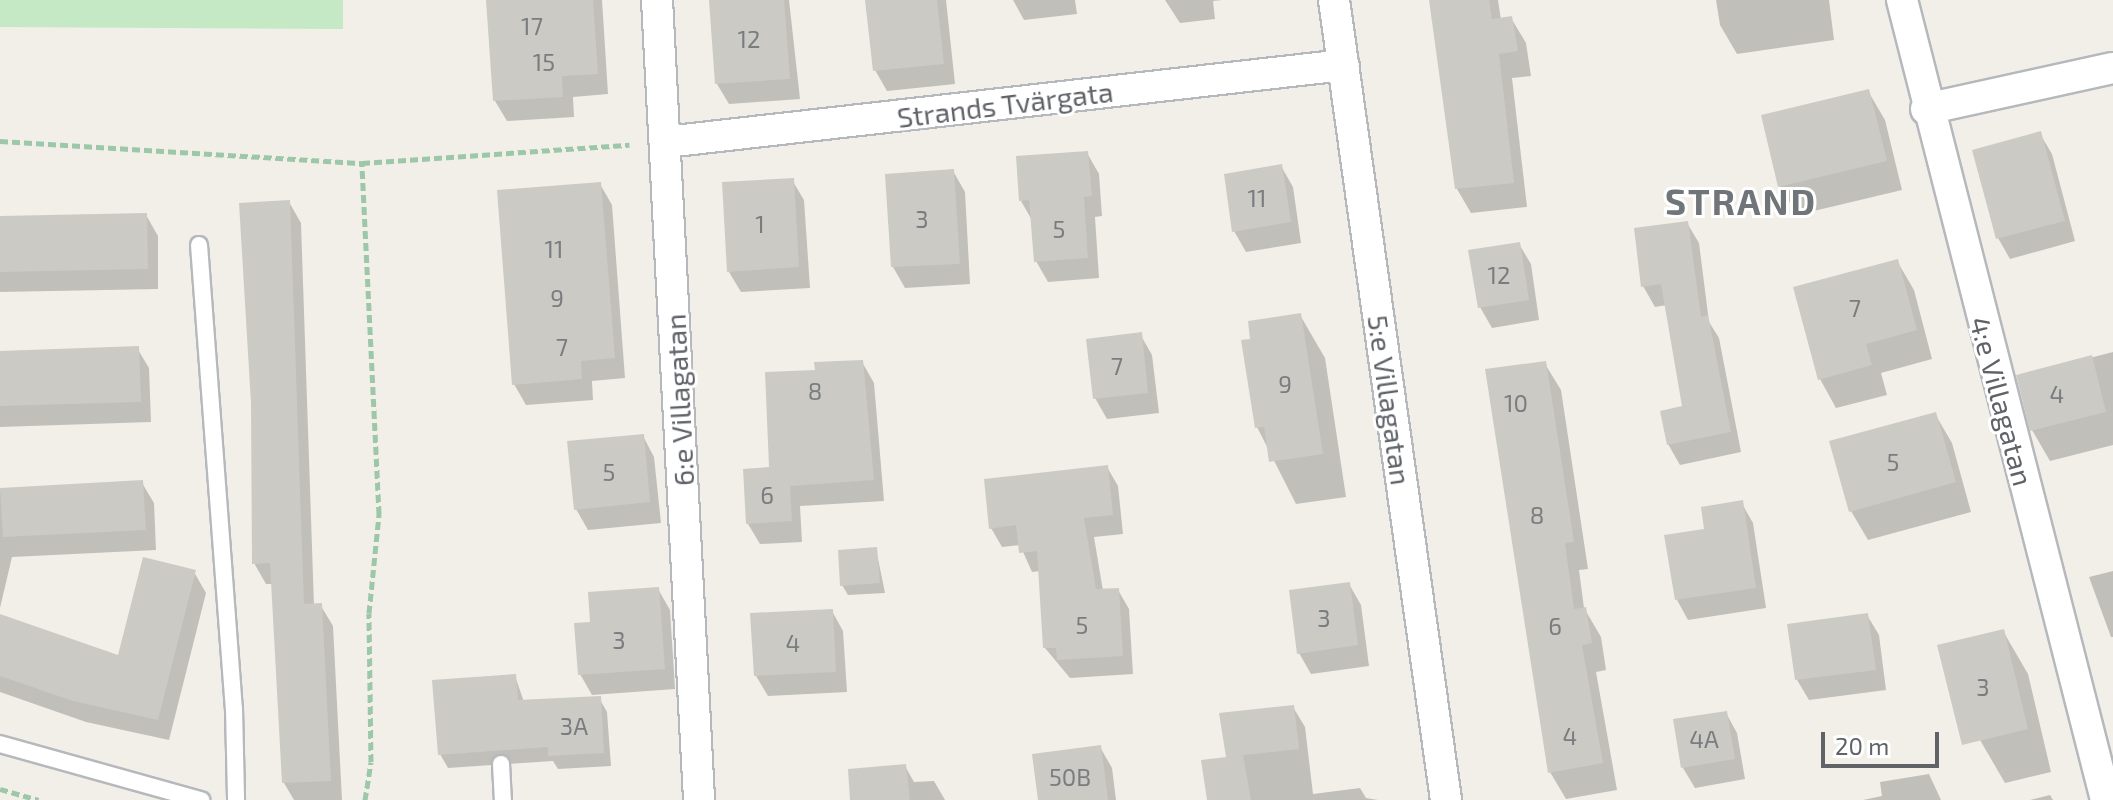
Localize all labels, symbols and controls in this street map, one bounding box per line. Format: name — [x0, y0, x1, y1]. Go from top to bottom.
house number: 17 — [521, 12, 543, 40]
house number: 12 — [737, 25, 761, 53]
house number: 15 — [533, 48, 555, 76]
street label: Strands Tvärgata — [895, 74, 1115, 134]
district label: STRAND — [1665, 179, 1817, 223]
house number: 11 — [1247, 184, 1267, 212]
house number: 3 — [915, 205, 929, 233]
house number: 1 — [755, 210, 765, 238]
house number: 5 — [1053, 215, 1065, 243]
house number: 11 — [544, 235, 564, 263]
house number: 12 — [1487, 261, 1511, 289]
house number: 9 — [550, 284, 564, 312]
house number: 7 — [1849, 294, 1861, 322]
street label: 5:e Villagatan — [1361, 312, 1419, 488]
street label: 4:e Villagatan — [1963, 312, 2041, 490]
street label: 6:e Villagatan — [658, 313, 700, 487]
house number: 7 — [556, 333, 568, 361]
house number: 7 — [1111, 352, 1123, 380]
house number: 9 — [1278, 370, 1292, 398]
house number: 8 — [808, 377, 822, 405]
house number: 4 — [2050, 380, 2064, 408]
house number: 10 — [1504, 389, 1528, 417]
house number: 5 — [1887, 448, 1899, 476]
house number: 5 — [603, 458, 615, 486]
house number: 6 — [760, 481, 774, 509]
house number: 8 — [1530, 501, 1544, 529]
house number: 3 — [1317, 604, 1331, 632]
house number: 5 — [1076, 611, 1088, 639]
house number: 6 — [1548, 612, 1562, 640]
house number: 3 — [612, 626, 626, 654]
house number: 4 — [786, 629, 800, 657]
house number: 3 — [1976, 673, 1990, 701]
house number: 3A — [560, 712, 588, 740]
scale bar — [1825, 716, 1943, 766]
house number: 4 — [1563, 722, 1577, 750]
house number: 4A — [1689, 725, 1719, 753]
text: 20 m — [1835, 731, 1889, 760]
house number: 50B — [1049, 763, 1091, 791]

